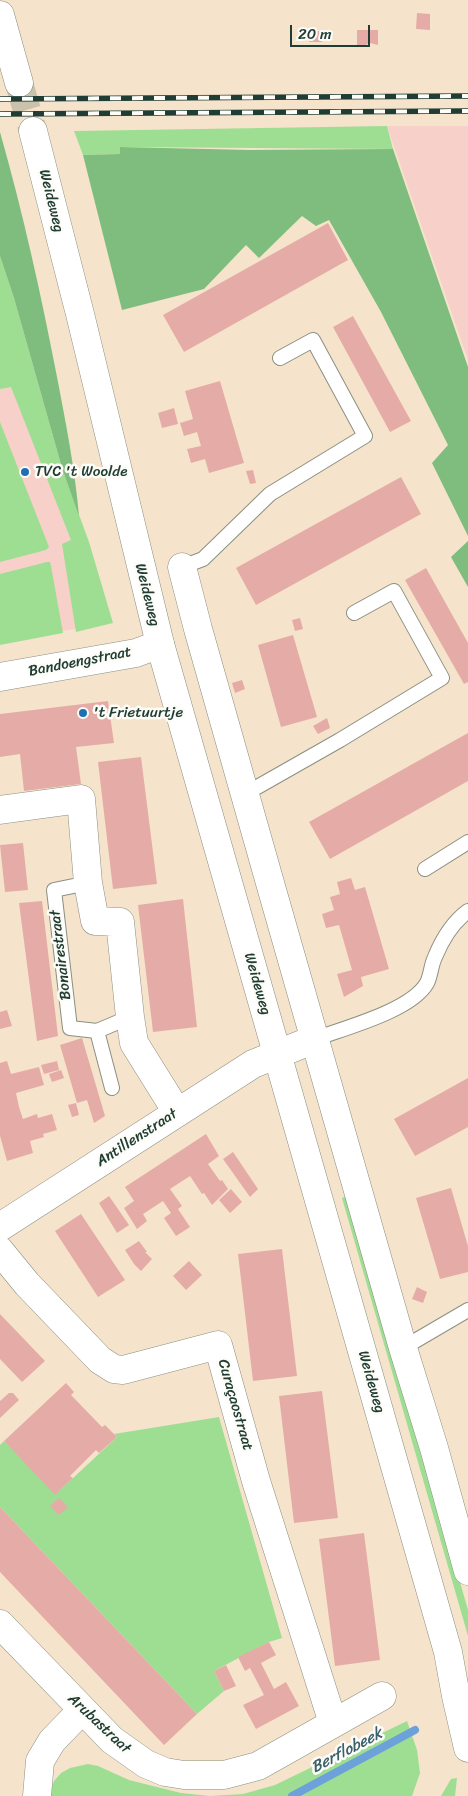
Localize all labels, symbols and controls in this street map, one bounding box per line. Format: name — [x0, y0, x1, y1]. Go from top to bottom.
scale bar — [293, 15, 373, 47]
text: 20 m — [298, 21, 332, 47]
street label: Weideweg — [35, 168, 67, 234]
place label: TVC 't Woolde — [35, 463, 127, 481]
marker: TVC 't Woolde — [19, 466, 31, 478]
street label: Weideweg — [131, 562, 163, 628]
street label: Bandoengstraat — [27, 643, 133, 681]
place label: 't Frietuurtje — [93, 704, 183, 722]
marker: 't Frietuurtje — [77, 707, 89, 719]
street label: Bonairestraat — [47, 909, 75, 1001]
street label: Weideweg — [240, 951, 274, 1017]
street label: Antillenstraat — [93, 1105, 181, 1171]
street label: Weideweg — [354, 1349, 388, 1415]
street label: Curaçaostraat — [213, 1357, 257, 1453]
street label: Arubastraat — [64, 1690, 134, 1758]
water label: Berflobeek — [308, 1724, 386, 1778]

